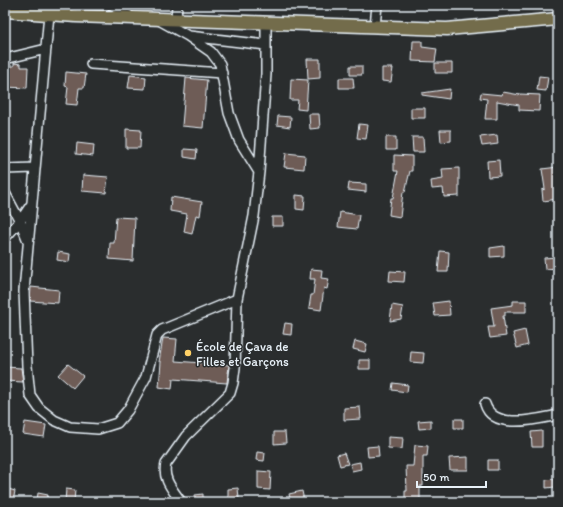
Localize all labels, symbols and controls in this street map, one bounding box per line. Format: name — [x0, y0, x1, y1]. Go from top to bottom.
place label: École de Çava de Filles et Garçons — [196, 339, 289, 369]
marker: École de Çava de Filles et Garçons — [183, 348, 193, 358]
scale bar — [417, 463, 486, 489]
text: 50 m — [423, 470, 449, 484]

